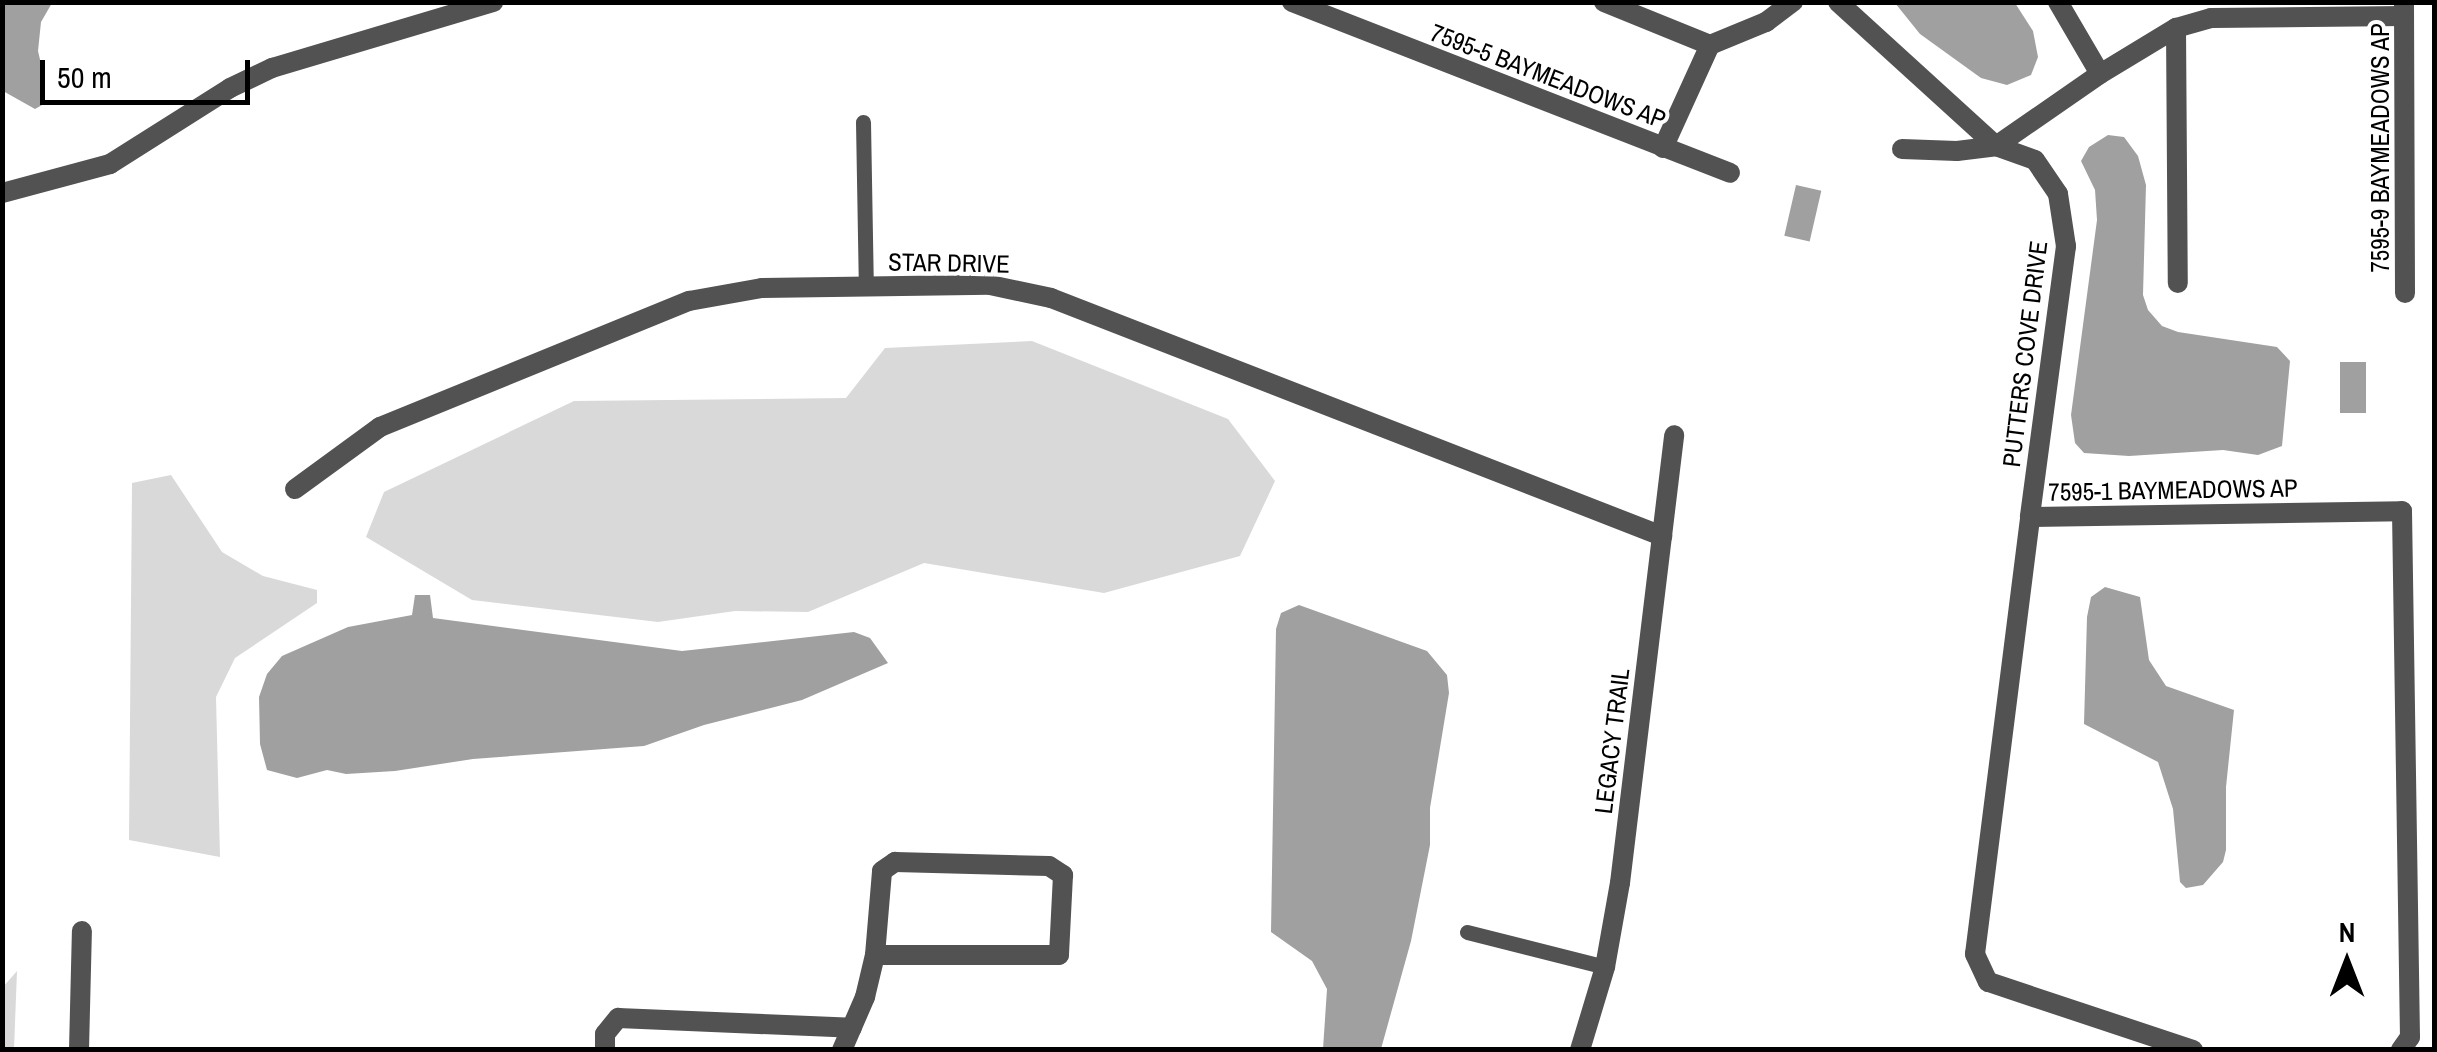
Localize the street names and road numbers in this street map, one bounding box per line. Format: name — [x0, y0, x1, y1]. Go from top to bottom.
street label: 7595-5 BAYMEADOWS AP — [1426, 17, 1670, 135]
street label: 7595-9 BAYMEADOWS AP — [2365, 23, 2395, 273]
street label: PUTTERS COVE DRIVE — [1996, 239, 2054, 469]
street label: STAR DRIVE — [888, 247, 1010, 279]
street label: 7595-1 BAYMEADOWS AP — [2048, 473, 2298, 507]
street label: LEGACY TRAIL — [1588, 666, 1636, 816]

